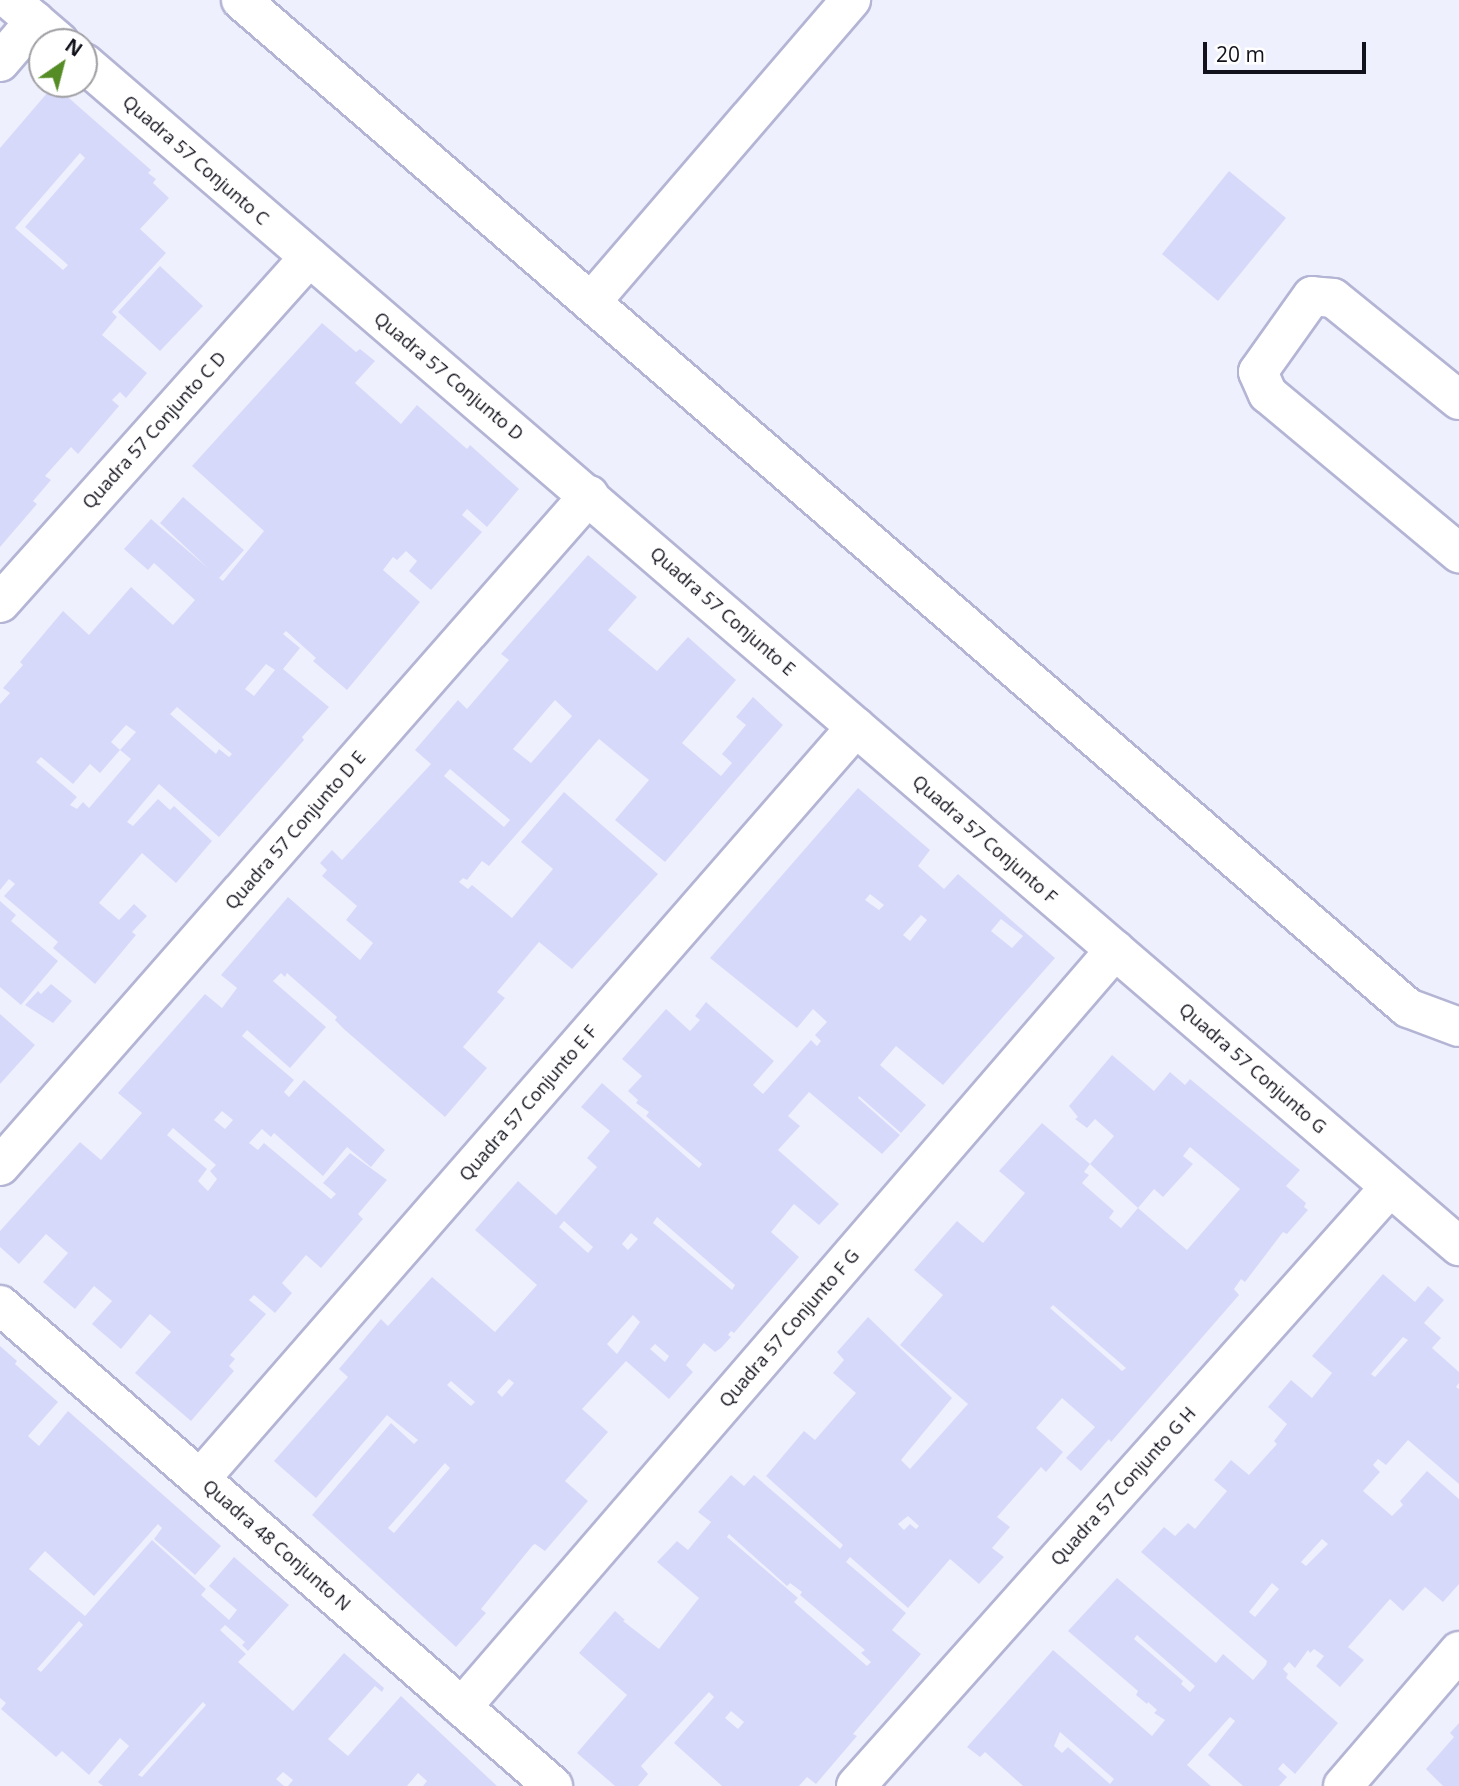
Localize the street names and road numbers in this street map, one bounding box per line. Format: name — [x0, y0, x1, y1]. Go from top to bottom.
street label: Quadra 57 Conjunto C — [119, 91, 273, 229]
street label: Quadra 57 Conjunto D — [370, 307, 528, 445]
street label: Quadra 57 Conjunto C D — [78, 347, 230, 513]
street label: Quadra 57 Conjunto E — [646, 542, 800, 680]
street label: Quadra 57 Conjunto D E — [220, 746, 370, 914]
street label: Quadra 57 Conjunto F — [908, 770, 1062, 908]
street label: Quadra 57 Conjunto G — [1175, 998, 1331, 1138]
street label: Quadra 57 Conjunto E F — [455, 1021, 601, 1185]
street label: Quadra 57 Conjunto F G — [715, 1245, 863, 1411]
street label: Quadra 57 Conjunto G H — [1046, 1402, 1200, 1570]
street label: Quadra 48 Conjunto N — [199, 1475, 355, 1615]

